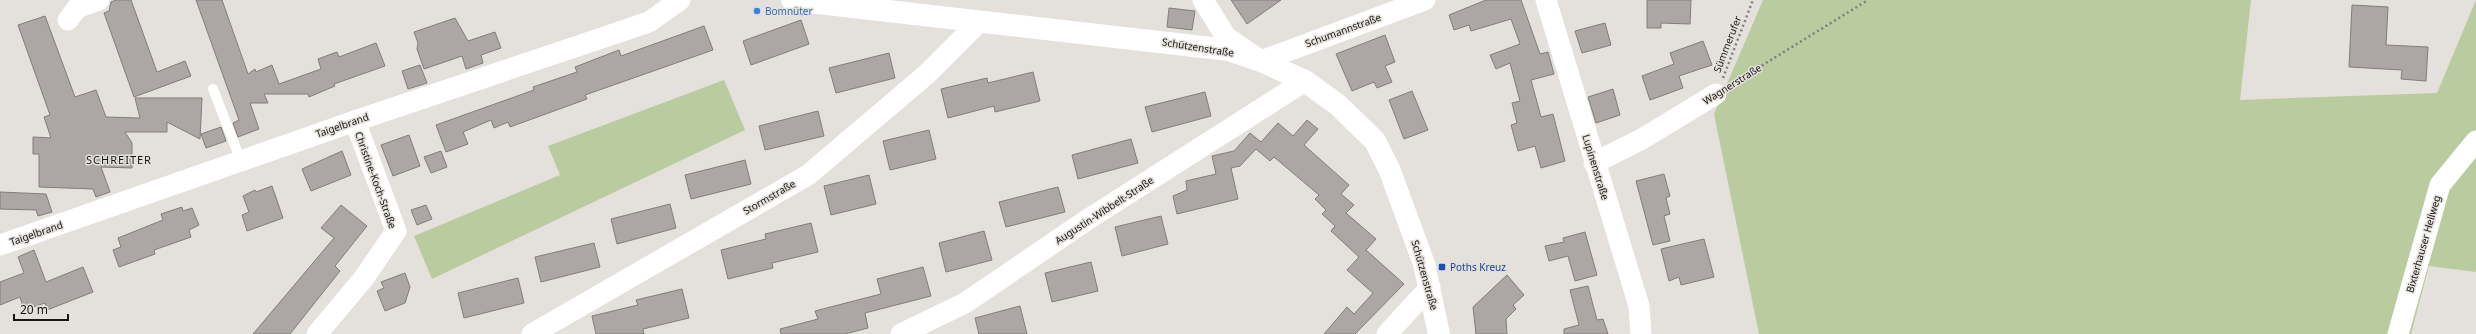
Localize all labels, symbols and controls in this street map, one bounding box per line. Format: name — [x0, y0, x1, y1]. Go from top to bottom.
place label: Bomnüter — [765, 4, 813, 18]
marker: Bomnüter — [752, 6, 762, 16]
street label: Schumannstraße — [1303, 10, 1383, 50]
street label: Sümmerufer — [1710, 14, 1744, 74]
street label: Schützenstraße — [1161, 34, 1235, 60]
street label: Wagnerstraße — [1700, 60, 1764, 108]
street label: Taigelbrand — [314, 109, 370, 141]
street label: Christine-Koch-Straße — [352, 130, 400, 231]
street label: Lupinenstraße — [1579, 132, 1613, 202]
district label: SCHREITER — [86, 152, 152, 167]
street label: Augustin-Wibbelt-Straße — [1052, 173, 1156, 247]
street label: Stormstraße — [740, 176, 798, 218]
street label: Bixterhauser Hellweg — [2402, 194, 2444, 294]
street label: Taigelbrand — [8, 217, 64, 249]
street label: Schützenstraße — [1408, 238, 1442, 312]
place label: Poths Kreuz — [1450, 260, 1506, 274]
marker: Poths Kreuz — [1437, 262, 1447, 272]
scale bar — [14, 296, 68, 322]
text: 20 m — [20, 301, 48, 318]

